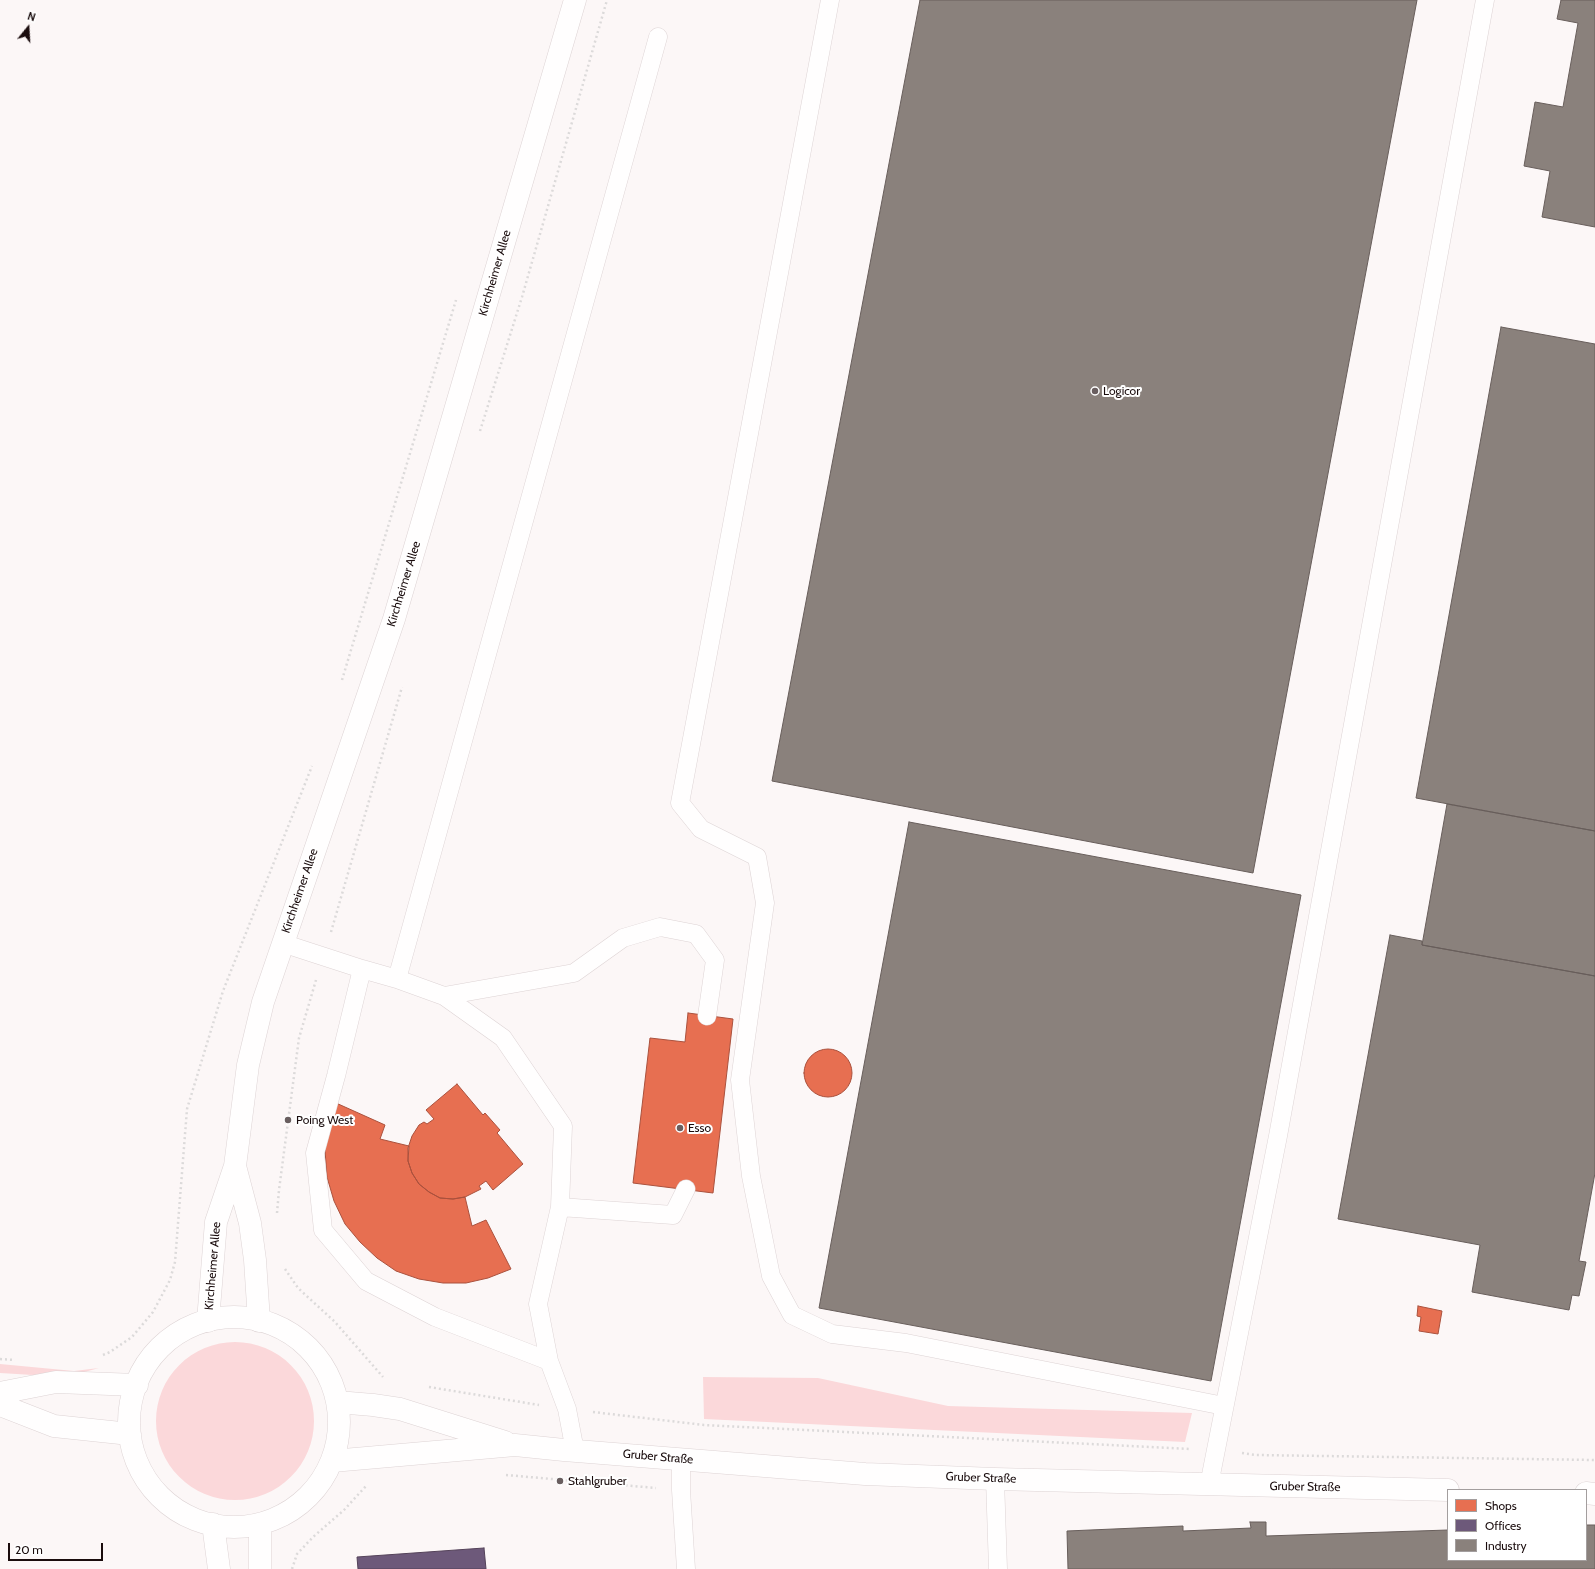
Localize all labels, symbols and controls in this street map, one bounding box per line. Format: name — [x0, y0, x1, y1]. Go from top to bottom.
north arrow — [8, 8, 48, 48]
text: N — [26, 9, 38, 24]
street label: Kirchheimer Allee — [476, 228, 514, 318]
place label: Logicor — [1103, 384, 1140, 398]
marker: Logicor — [1090, 386, 1100, 396]
street label: Kirchheimer Allee — [384, 539, 424, 629]
street label: Kirchheimer Allee — [279, 847, 321, 935]
place label: Poing West — [296, 1113, 353, 1127]
marker: Poing West — [283, 1115, 293, 1125]
place label: Esso — [688, 1121, 711, 1135]
marker: Esso — [675, 1123, 685, 1133]
street label: Kirchheimer Allee — [202, 1221, 224, 1311]
street label: Gruber Straße — [622, 1447, 694, 1467]
street label: Gruber Straße — [945, 1470, 1017, 1486]
place label: Stahlgruber — [568, 1474, 627, 1488]
marker: Stahlgruber — [555, 1476, 565, 1486]
street label: Gruber Straße — [1270, 1479, 1340, 1495]
legend — [1447, 1489, 1587, 1561]
text: Shops — [1485, 1498, 1517, 1513]
text: Offices — [1485, 1518, 1521, 1533]
scale bar — [10, 1535, 105, 1561]
text: Industry — [1485, 1538, 1526, 1553]
text: 20 m — [15, 1542, 43, 1557]

